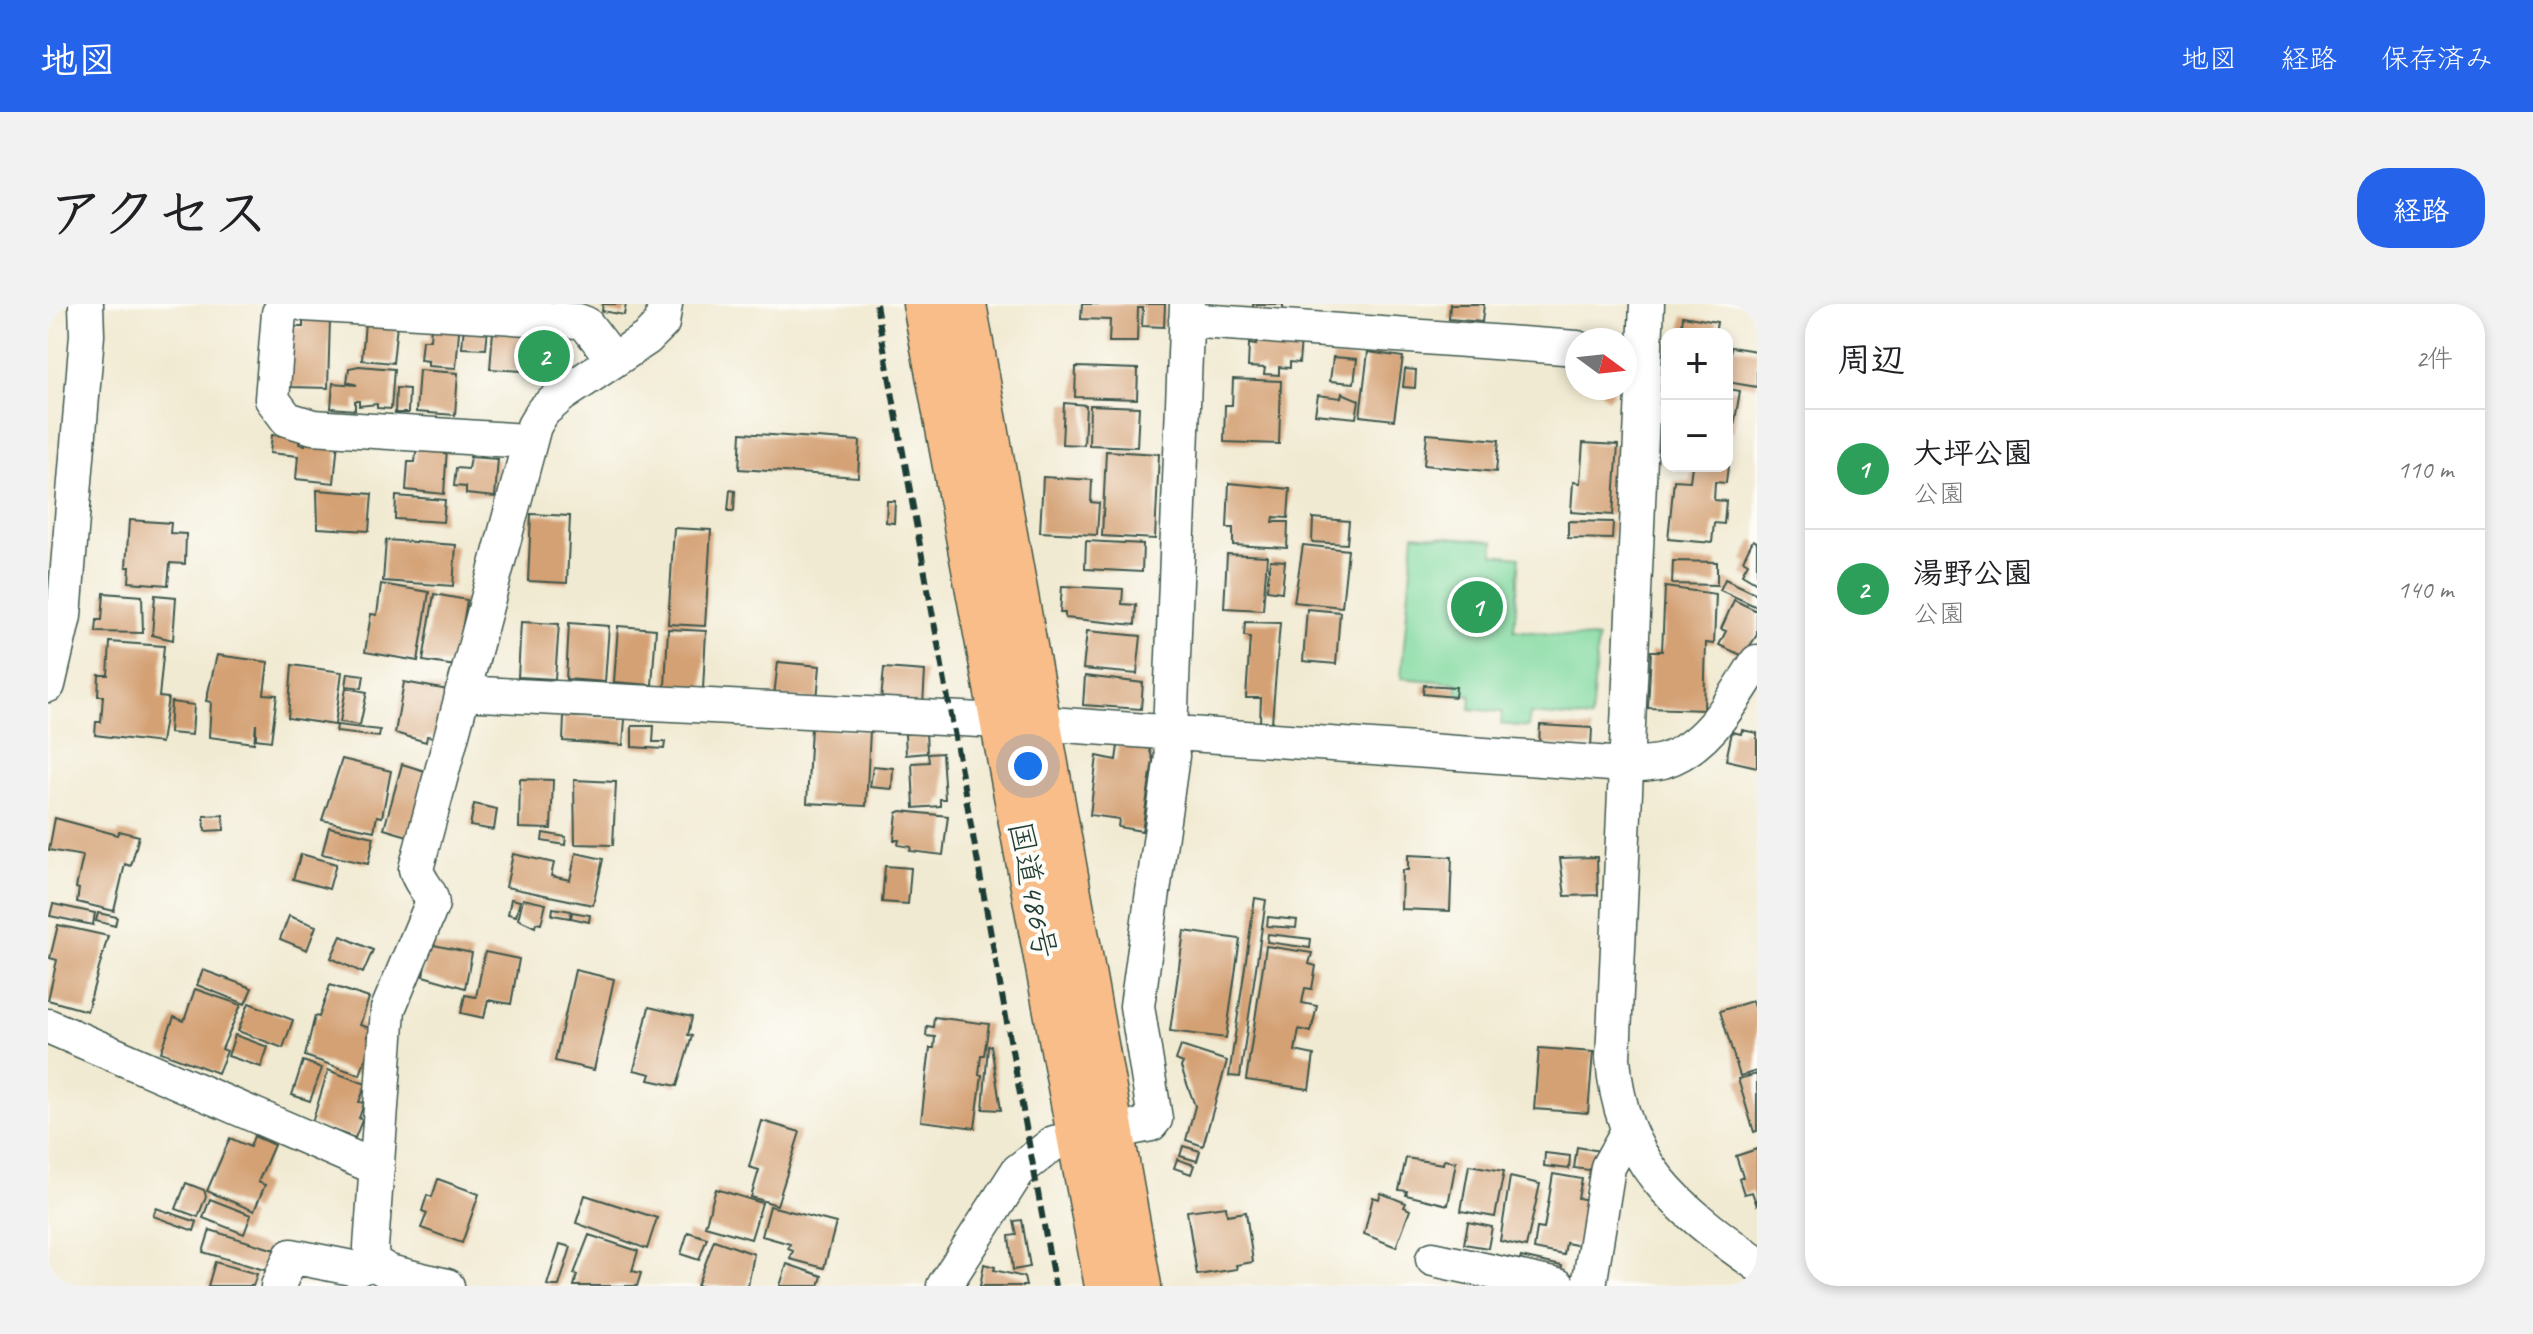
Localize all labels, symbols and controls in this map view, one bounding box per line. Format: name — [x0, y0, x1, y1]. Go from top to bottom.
text: 地図 — [40, 37, 116, 84]
text: 地図 — [2181, 41, 2237, 76]
text: 経路 — [2281, 41, 2337, 76]
text: 保存済み — [2381, 41, 2493, 76]
button: 経路 — [2357, 168, 2485, 248]
text: アクセス — [48, 178, 269, 249]
pin: 2 — [518, 326, 570, 386]
north arrow — [1565, 328, 1637, 400]
map controls — [1661, 328, 1733, 472]
button: + — [1661, 328, 1733, 400]
text: 周辺 — [1837, 338, 1905, 381]
text: 2件 — [2415, 342, 2453, 375]
button: − — [1661, 400, 1733, 472]
text: 大坪公園 — [1913, 434, 2033, 472]
text: 1 — [1857, 453, 1869, 486]
text: 110 m — [2397, 453, 2453, 486]
text: 公園 — [1913, 477, 1965, 510]
text: 湯野公園 — [1913, 554, 2033, 592]
text: 2 — [1857, 573, 1869, 606]
text: 140 m — [2397, 573, 2453, 606]
pin: 1 — [1451, 577, 1503, 637]
text: 公園 — [1913, 597, 1965, 630]
your location — [1008, 746, 1048, 786]
street label: 国道486号 — [999, 818, 1066, 962]

